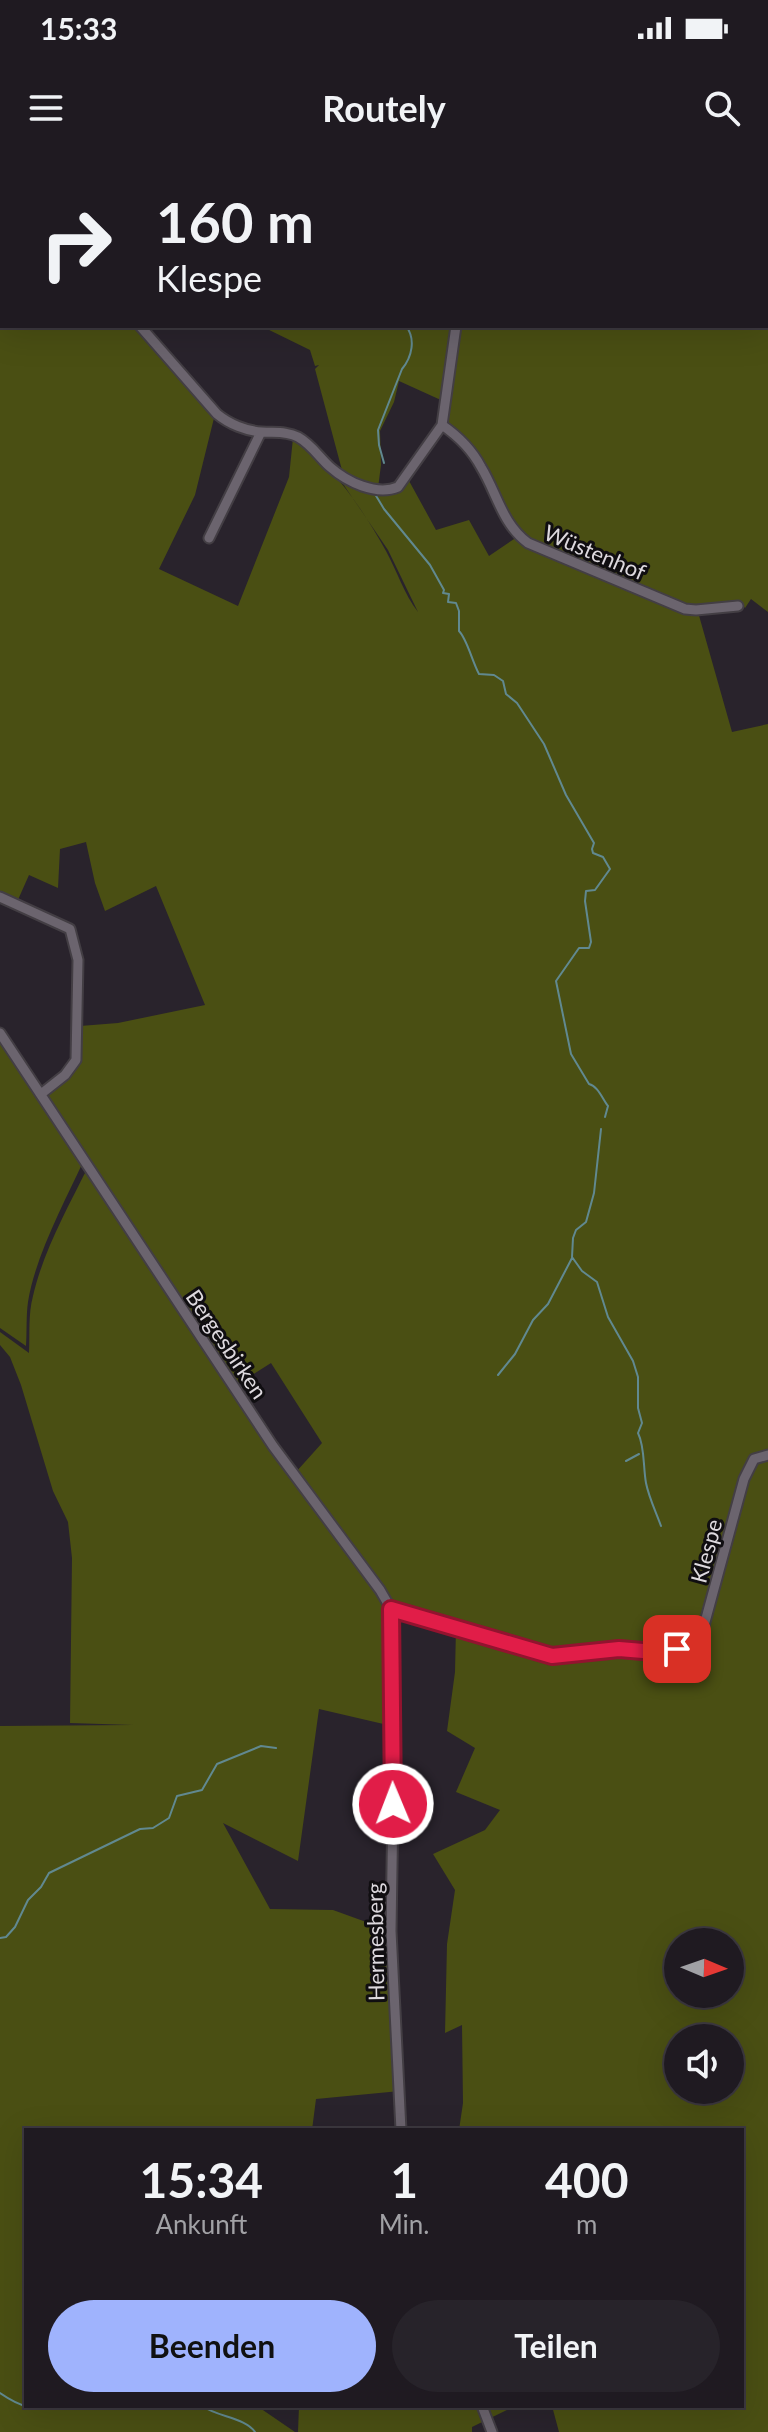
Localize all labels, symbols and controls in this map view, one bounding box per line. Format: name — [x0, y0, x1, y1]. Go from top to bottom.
text: 15:33 — [40, 10, 117, 46]
icon: menu — [24, 86, 68, 130]
text: Routely — [322, 86, 446, 130]
icon: search — [700, 86, 744, 130]
text: 160 m — [156, 188, 314, 255]
icon: right — [24, 192, 128, 296]
text: Klespe — [156, 256, 262, 300]
street label: Wüstenhof — [540, 519, 650, 586]
street label: Bergesbirken — [181, 1284, 273, 1404]
street label: Klespe — [685, 1516, 727, 1586]
pin — [643, 1615, 711, 1683]
icon: arrive — [655, 1627, 699, 1671]
position arrow — [351, 1762, 435, 1846]
street label: Hermesberg — [360, 1883, 390, 2001]
north arrow — [664, 1928, 744, 2008]
map controls — [664, 1928, 744, 2104]
button: sound — [664, 2024, 744, 2104]
text: 15:34 — [139, 2151, 263, 2208]
text: 1 — [390, 2151, 418, 2208]
text: 400 — [545, 2151, 629, 2208]
text: Ankunft — [155, 2208, 247, 2240]
text: Min. — [379, 2208, 430, 2240]
text: m — [576, 2208, 597, 2240]
button: Beenden — [48, 2300, 376, 2392]
button: Teilen — [392, 2300, 720, 2392]

